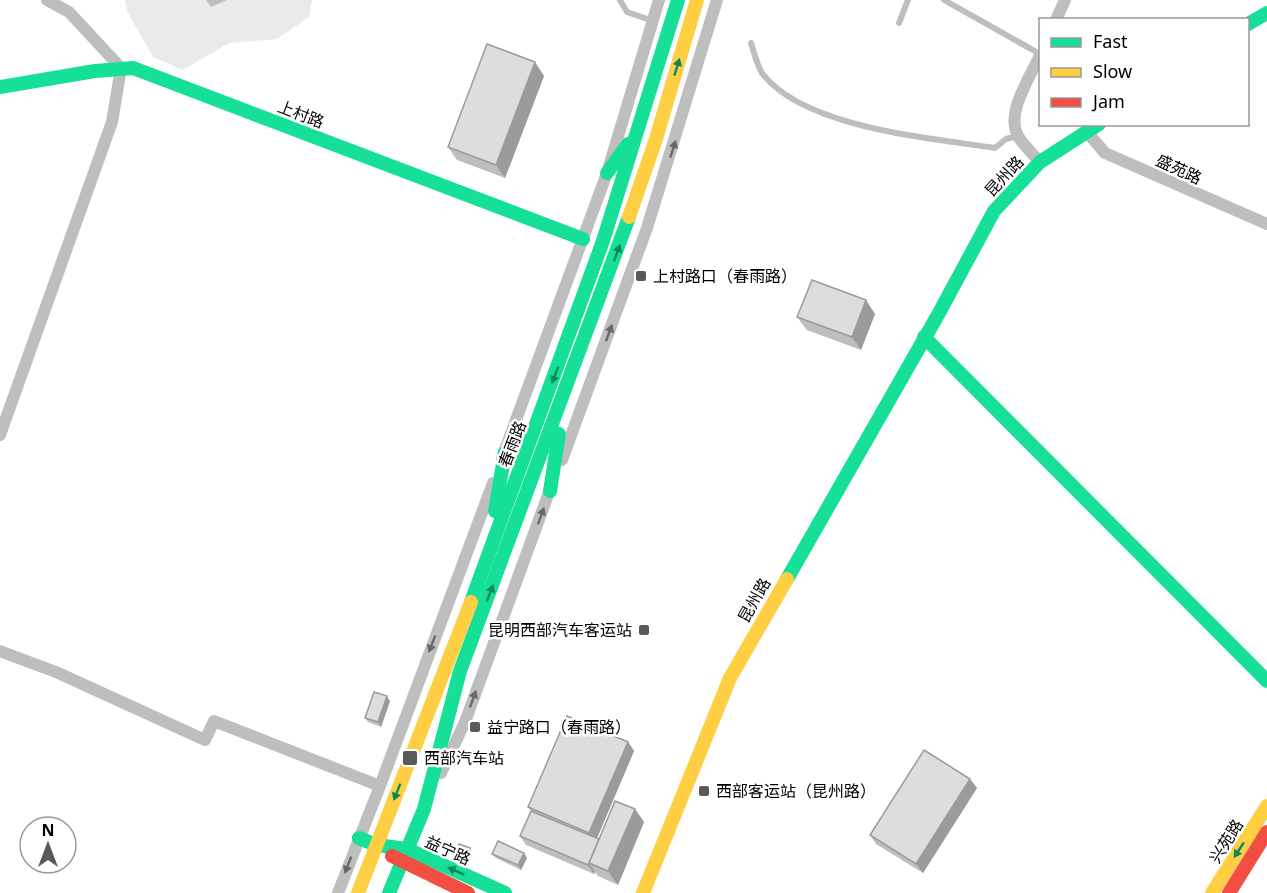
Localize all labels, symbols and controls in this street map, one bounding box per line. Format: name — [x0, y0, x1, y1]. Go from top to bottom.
legend — [1039, 18, 1249, 126]
text: Fast — [1093, 29, 1128, 53]
one-way arrow — [673, 58, 682, 76]
text: Slow — [1093, 59, 1132, 83]
text: Jam — [1091, 89, 1125, 113]
street label: 上村路 — [275, 95, 327, 133]
one-way arrow — [668, 140, 678, 158]
street label: 盛苑路 — [1153, 149, 1205, 189]
street label: 昆州路 — [980, 151, 1028, 201]
one-way arrow — [612, 244, 622, 262]
place label: 上村路口（春雨路） — [653, 265, 797, 287]
marker: 上村路口（春雨路） — [634, 269, 648, 283]
one-way arrow — [604, 324, 614, 342]
one-way arrow — [550, 366, 560, 384]
street label: 春雨路 — [493, 418, 531, 470]
one-way arrow — [537, 507, 546, 525]
street label: 昆州路 — [733, 574, 775, 626]
one-way arrow — [485, 584, 495, 602]
place label: 昆明西部汽车客运站 — [488, 619, 632, 641]
marker: 昆明西部汽车客运站 — [637, 623, 651, 637]
one-way arrow — [427, 635, 436, 653]
one-way arrow — [469, 689, 479, 707]
place label: 益宁路口（春雨路） — [487, 716, 631, 738]
marker: 益宁路口（春雨路） — [468, 720, 482, 734]
place label: 西部汽车站 — [424, 747, 504, 769]
marker: 西部汽车站 — [401, 749, 419, 767]
place label: 西部客运站（昆州路） — [716, 780, 876, 802]
one-way arrow — [392, 783, 401, 801]
marker: 西部客运站（昆州路） — [697, 784, 711, 798]
north arrow — [18, 815, 78, 875]
street label: 兴苑路 — [1204, 815, 1248, 867]
text: N — [41, 819, 55, 841]
street label: 益宁路 — [422, 830, 474, 870]
one-way arrow — [1234, 841, 1245, 858]
one-way arrow — [343, 857, 353, 875]
one-way arrow — [446, 866, 464, 876]

